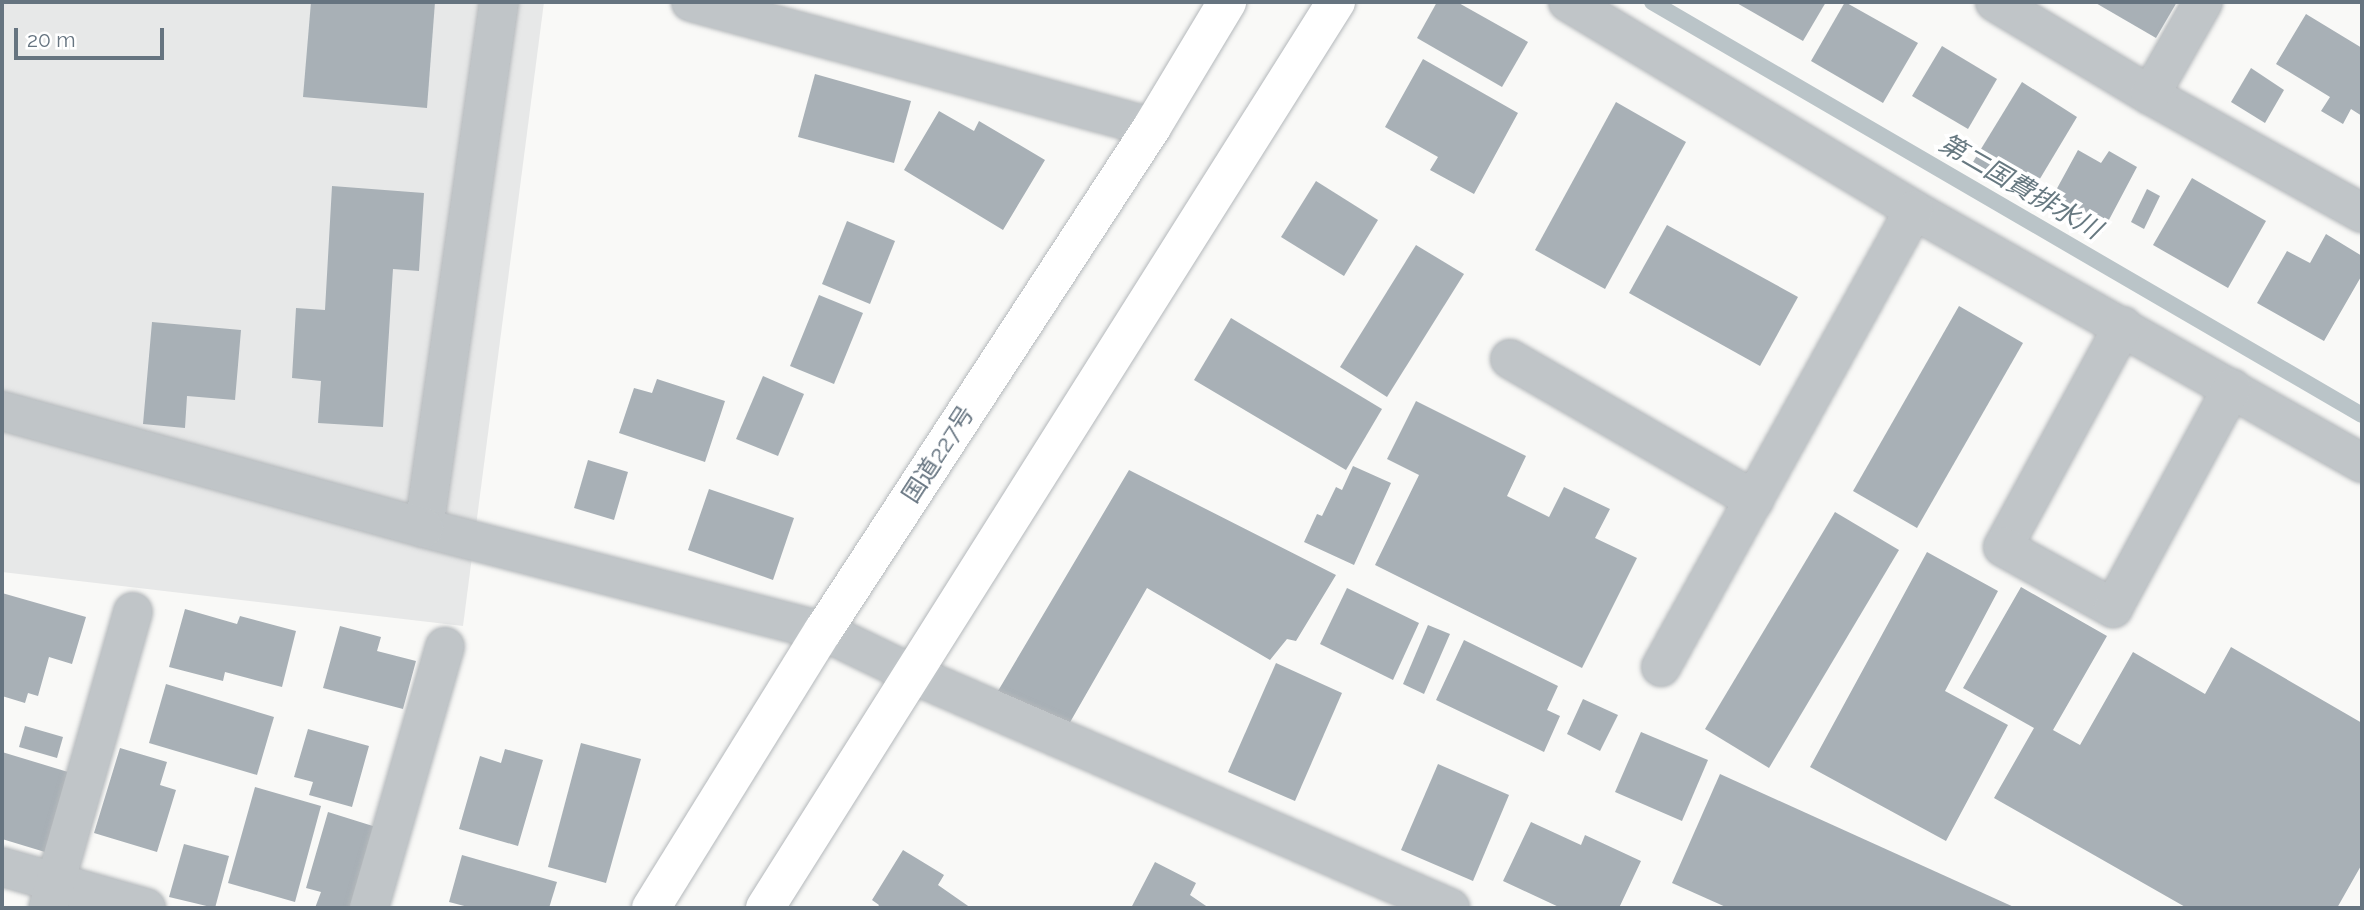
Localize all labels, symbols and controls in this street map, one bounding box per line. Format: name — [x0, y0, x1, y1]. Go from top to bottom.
scale bar — [18, 14, 168, 58]
text: 20 m — [27, 27, 75, 52]
water label: 第二国費排水川 — [1933, 128, 2107, 246]
street label: 国道227号 — [896, 400, 980, 508]

